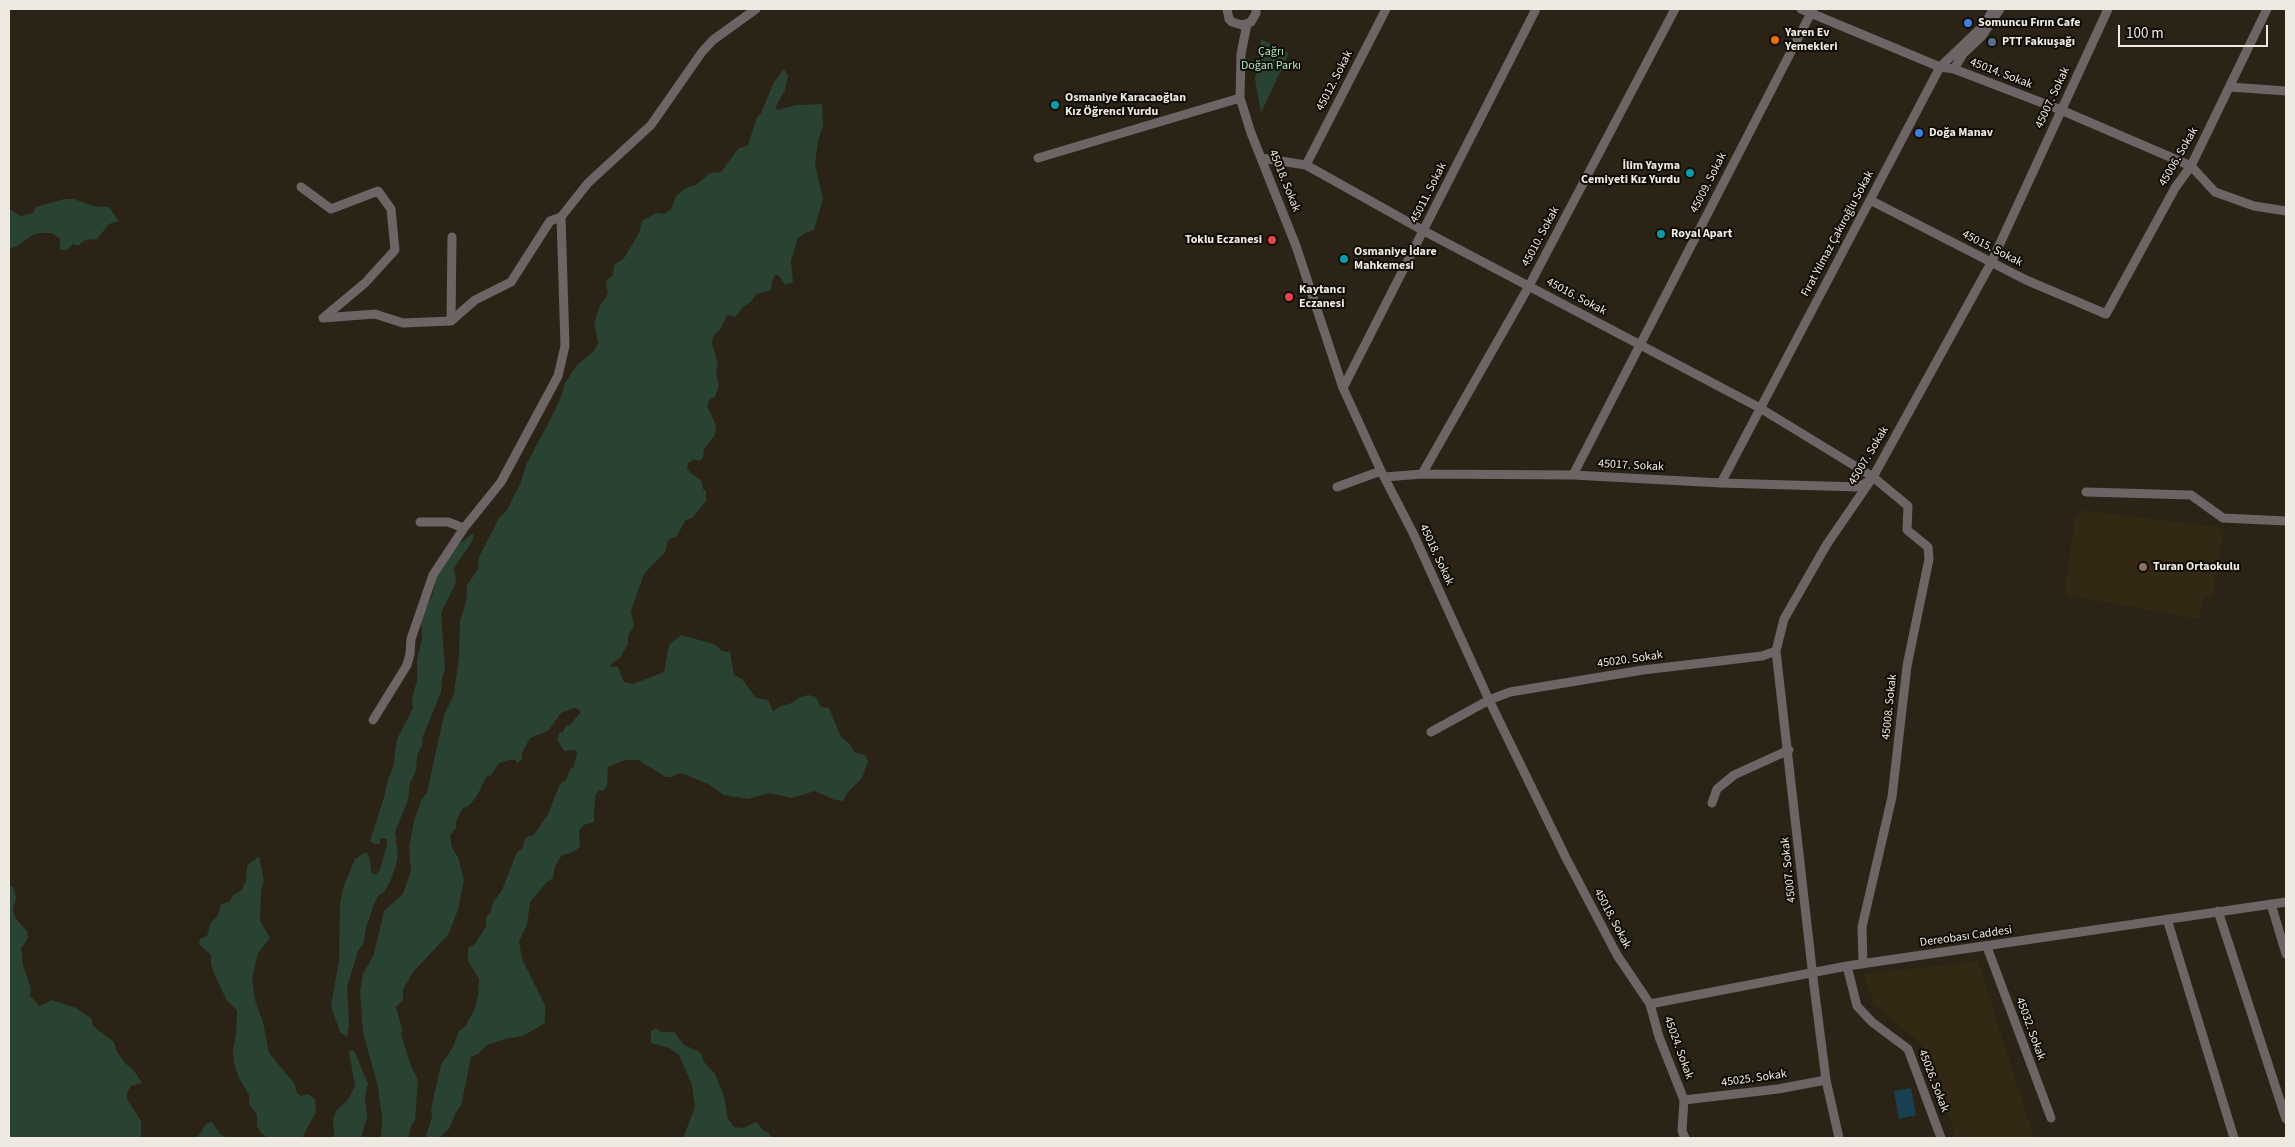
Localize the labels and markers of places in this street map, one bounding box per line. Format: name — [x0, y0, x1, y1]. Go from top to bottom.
place label: Somuncu Fırın Cafe — [1978, 16, 2080, 30]
marker: Somuncu Fırın Cafe — [1962, 17, 1974, 29]
place label: Yaren Ev Yemekleri — [1785, 26, 1838, 54]
marker: Yaren Ev Yemekleri — [1769, 34, 1781, 46]
place label: PTT Fakıuşağı — [2002, 35, 2075, 49]
marker: PTT Fakıuşağı — [1986, 36, 1998, 48]
place label: Osmaniye Karacaoğlan Kız Öğrenci Yurdu — [1065, 91, 1186, 119]
marker: Osmaniye Karacaoğlan Kız Öğrenci Yurdu — [1049, 99, 1061, 111]
place label: Doğa Manav — [1929, 126, 1993, 140]
marker: Doğa Manav — [1913, 127, 1925, 139]
place label: İlim Yayma Cemiyeti Kız Yurdu — [1581, 159, 1680, 187]
marker: İlim Yayma Cemiyeti Kız Yurdu — [1684, 167, 1696, 179]
place label: Royal Apart — [1671, 227, 1732, 241]
marker: Royal Apart — [1655, 228, 1667, 240]
place label: Toklu Eczanesi — [1185, 233, 1262, 247]
marker: Toklu Eczanesi — [1266, 234, 1278, 246]
place label: Osmaniye İdare Mahkemesi — [1354, 245, 1437, 273]
marker: Osmaniye İdare Mahkemesi — [1338, 253, 1350, 265]
place label: Kaytancı Eczanesi — [1299, 283, 1345, 311]
marker: Kaytancı Eczanesi — [1283, 291, 1295, 303]
place label: Turan Ortaokulu — [2153, 560, 2240, 574]
marker: Turan Ortaokulu — [2137, 561, 2149, 573]

